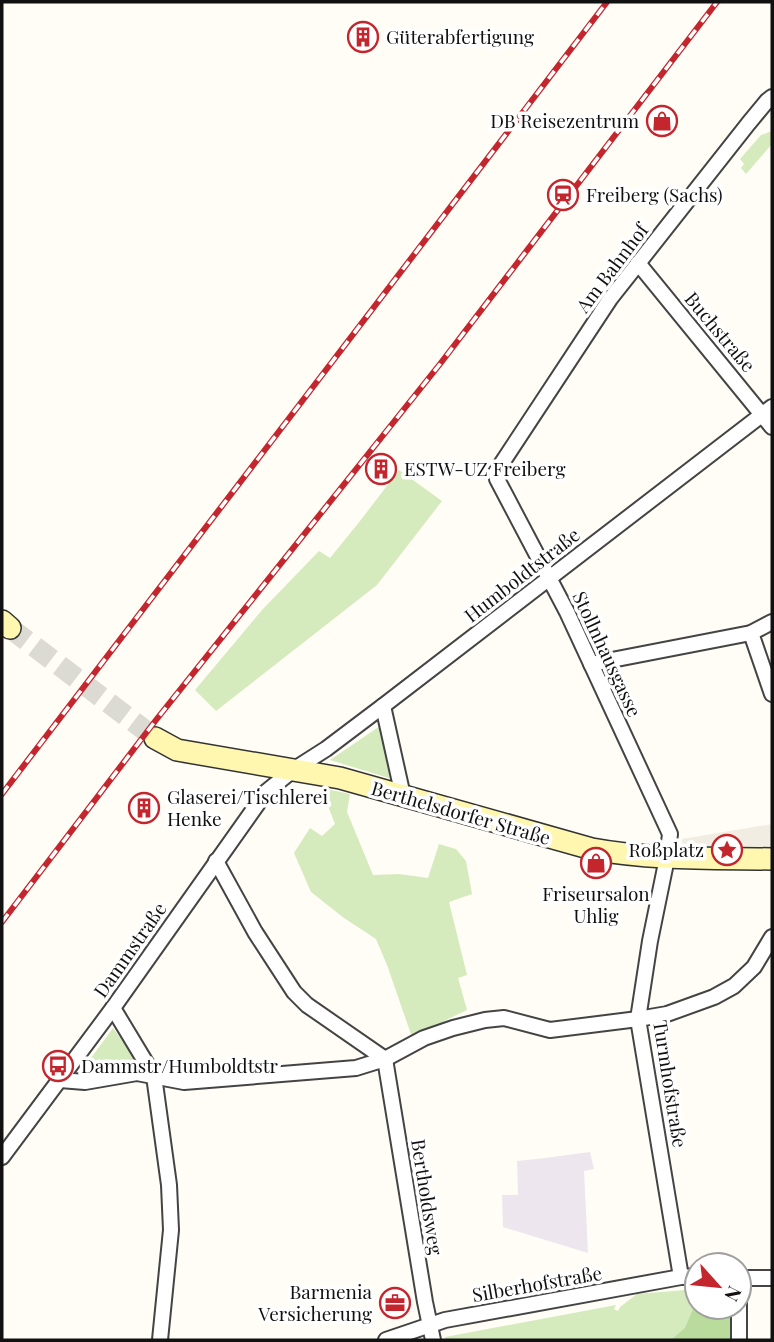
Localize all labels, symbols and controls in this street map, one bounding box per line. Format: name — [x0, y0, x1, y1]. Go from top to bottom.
building icon: Güterabfertigung — [346, 20, 380, 54]
place label: Güterabfertigung — [386, 23, 534, 49]
shop icon: DB Reisezentrum — [645, 104, 679, 138]
place label: DB Reisezentrum — [490, 107, 639, 133]
station icon: Freiberg (Sachs) — [546, 178, 580, 212]
place label: Freiberg (Sachs) — [586, 181, 723, 207]
street label: Am Bahnhof — [569, 216, 654, 318]
street label: Buchstraße — [680, 286, 762, 377]
building icon: ESTW-UZ Freiberg — [364, 452, 398, 486]
place label: ESTW-UZ Freiberg — [404, 455, 566, 481]
street label: Humboldtstraße — [458, 521, 584, 628]
street label: Stollnhausgasse — [567, 587, 648, 720]
street label: Berthelsdorfer Straße — [369, 774, 554, 850]
place label: Glaserei/Tischlerei Henke — [167, 783, 328, 831]
building icon: Glaserei/Tischlerei Henke — [127, 791, 161, 825]
place icon: Roßplatz — [710, 833, 744, 867]
place label: Roßplatz — [628, 836, 704, 862]
shop icon: Friseursalon Uhlig — [579, 846, 613, 880]
place label: Friseursalon Uhlig — [542, 880, 650, 928]
street label: Dammstraße — [87, 897, 172, 1002]
street label: Turmhofstraße — [648, 1018, 694, 1149]
bus stop icon: Dammstr/Humboldtstr — [41, 1049, 75, 1083]
place label: Dammstr/Humboldtstr — [81, 1052, 279, 1078]
street label: Bertholdsweg — [406, 1137, 450, 1257]
north arrow — [683, 1251, 753, 1321]
street label: Silberhofstraße — [470, 1259, 604, 1307]
place label: Barmenia Versicherung — [257, 1278, 373, 1326]
text: N — [719, 1282, 749, 1306]
office icon: Barmenia Versicherung — [378, 1286, 412, 1320]

